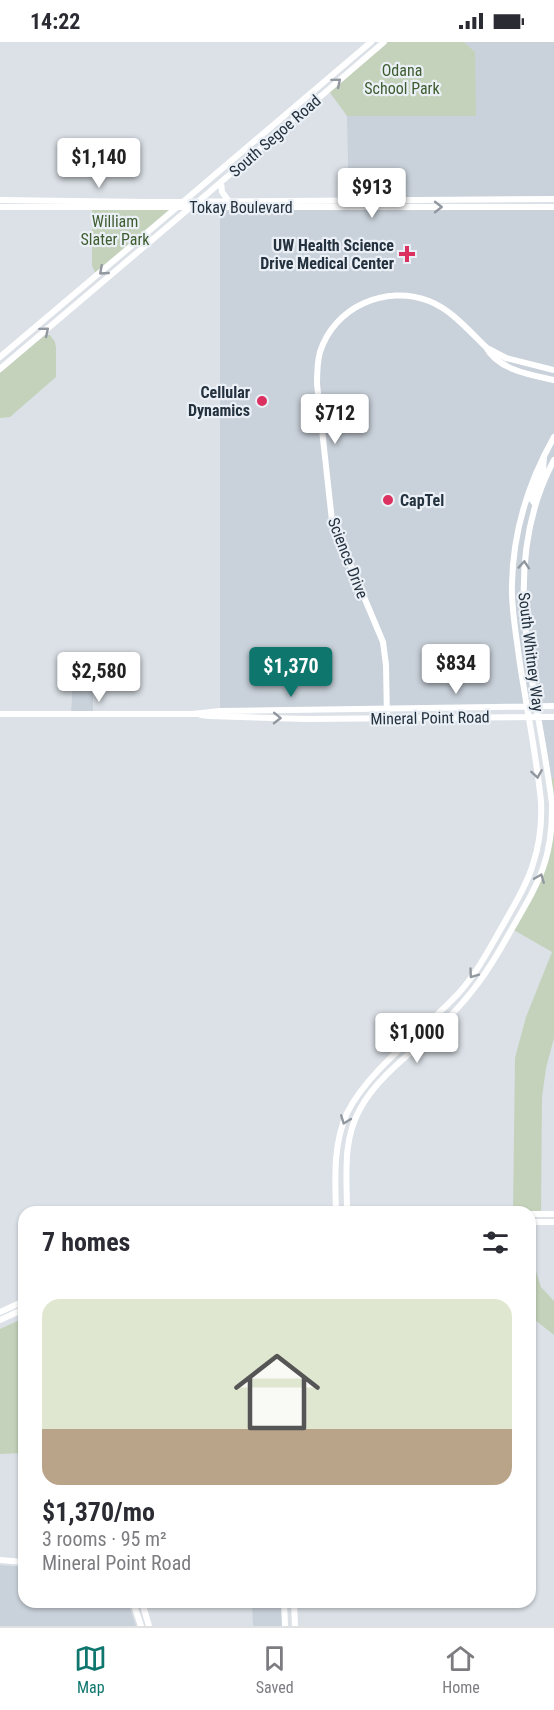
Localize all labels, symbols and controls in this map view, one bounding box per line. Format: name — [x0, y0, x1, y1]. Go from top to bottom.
text: 14:22 — [30, 9, 81, 34]
park label: Odana School Park — [364, 61, 440, 98]
one-way arrow — [330, 78, 341, 89]
street label: South Segoe Road — [225, 91, 325, 181]
pin: $1,140 — [50, 138, 148, 189]
text: $1,140 — [71, 145, 127, 169]
pin: $913 — [336, 168, 408, 219]
text: $913 — [352, 175, 392, 199]
street label: Tokay Boulevard — [189, 198, 293, 217]
one-way arrow — [434, 201, 443, 213]
park label: William Slater Park — [81, 212, 150, 249]
place label: UW Health Science Drive Medical Center — [260, 236, 394, 273]
marker: UW Health Science Drive Medical Center — [398, 245, 416, 263]
one-way arrow — [99, 264, 110, 275]
one-way arrow — [38, 327, 49, 338]
place label: Cellular Dynamics — [188, 383, 250, 420]
marker: Cellular Dynamics — [255, 394, 269, 408]
pin: $712 — [299, 394, 371, 445]
text: $712 — [315, 401, 355, 425]
place label: CapTel — [400, 491, 444, 510]
marker: CapTel — [381, 493, 395, 507]
street label: Science Drive — [324, 515, 372, 601]
one-way arrow — [517, 560, 530, 569]
street label: South Whitney Way — [514, 591, 548, 713]
pin: $834 — [420, 644, 492, 695]
pin: $1,370 — [242, 647, 340, 698]
text: $834 — [436, 651, 476, 675]
pin: $2,580 — [50, 652, 148, 703]
text: $1,370 — [263, 654, 319, 678]
text: $2,580 — [71, 659, 127, 683]
street label: Mineral Point Road — [370, 707, 490, 729]
one-way arrow — [273, 712, 282, 725]
one-way arrow — [531, 770, 543, 779]
one-way arrow — [532, 873, 545, 883]
one-way arrow — [469, 968, 480, 979]
pin: $1,000 — [368, 1013, 466, 1064]
text: $1,000 — [389, 1020, 445, 1044]
one-way arrow — [340, 1114, 352, 1125]
icon: filters — [479, 1226, 512, 1259]
text: 7 homes — [42, 1227, 130, 1257]
icon: home — [223, 1338, 331, 1446]
text: $1,370/mo — [42, 1497, 155, 1527]
text: 3 rooms · 95 m² — [42, 1527, 167, 1551]
text: Mineral Point Road — [42, 1551, 191, 1575]
tab: Map — [74, 1642, 107, 1697]
tab: Saved — [256, 1642, 294, 1697]
tab: Home — [442, 1642, 480, 1697]

